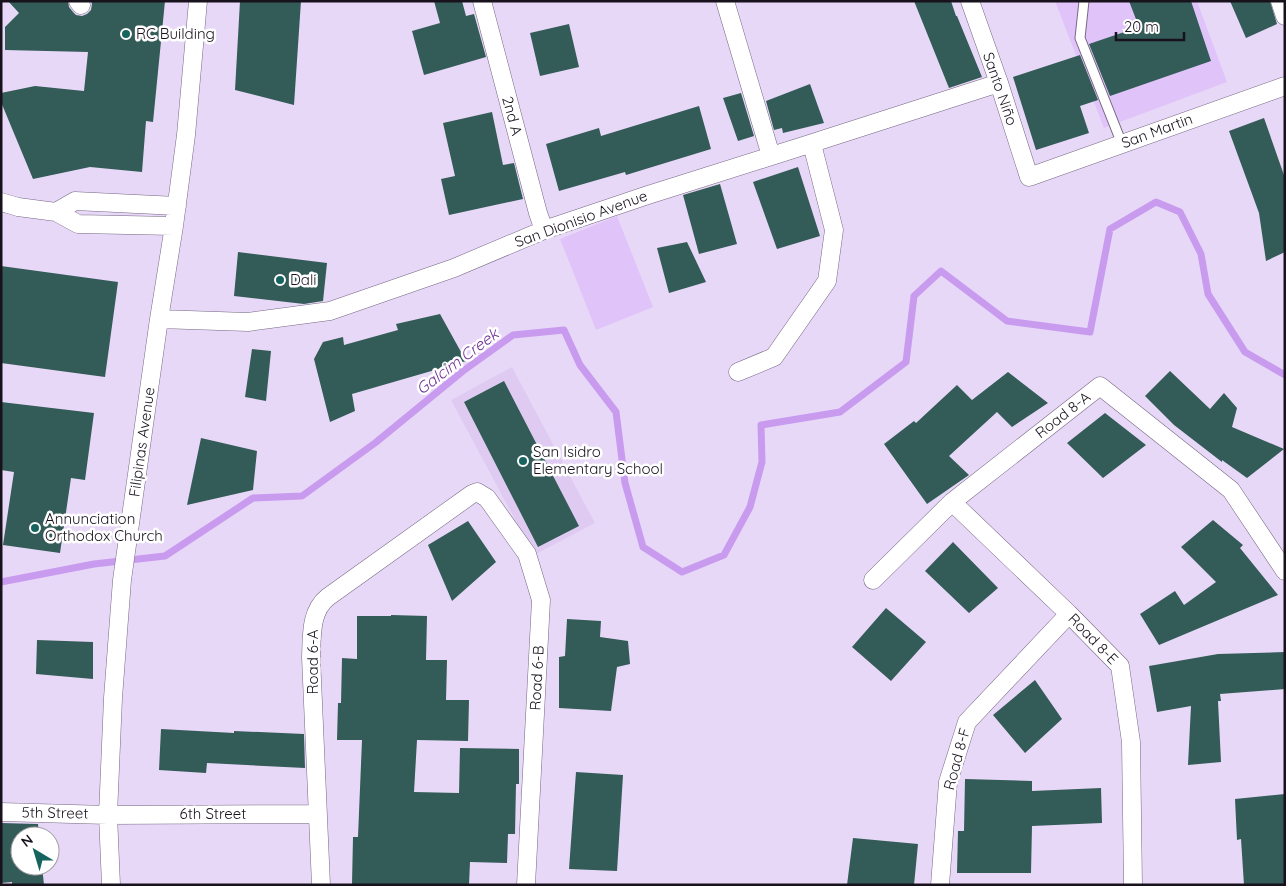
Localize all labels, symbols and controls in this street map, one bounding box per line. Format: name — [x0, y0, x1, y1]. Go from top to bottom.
scale bar — [1116, 10, 1184, 42]
text: 20 m — [1124, 17, 1159, 36]
place label: RC Building — [136, 24, 215, 43]
marker: RC Building — [120, 28, 132, 40]
street label: Santo Niño — [979, 50, 1022, 128]
street label: 2nd A — [498, 94, 527, 138]
street label: San Martin — [1119, 109, 1195, 152]
street label: San Dionisio Avenue — [512, 186, 650, 251]
place label: Dali — [290, 270, 317, 289]
marker: Dali — [274, 274, 286, 286]
water label: Galcim Creek — [412, 323, 503, 399]
street label: Filipinas Avenue — [124, 386, 159, 498]
street label: Road 8-A — [1031, 387, 1094, 442]
place label: San Isidro Elementary School — [533, 442, 663, 478]
marker: San Isidro Elementary School — [517, 455, 529, 467]
place label: Annunciation Orthodox Church — [45, 509, 163, 545]
marker: Annunciation Orthodox Church — [29, 522, 41, 534]
street label: Road 8-E — [1064, 609, 1122, 668]
street label: Road 6-A — [303, 629, 322, 694]
street label: Road 6-B — [525, 645, 548, 711]
street label: Road 8-F — [939, 726, 974, 792]
street label: 5th Street — [21, 802, 89, 823]
street label: 6th Street — [180, 804, 246, 823]
north arrow — [10, 826, 60, 876]
text: N — [17, 830, 37, 851]

